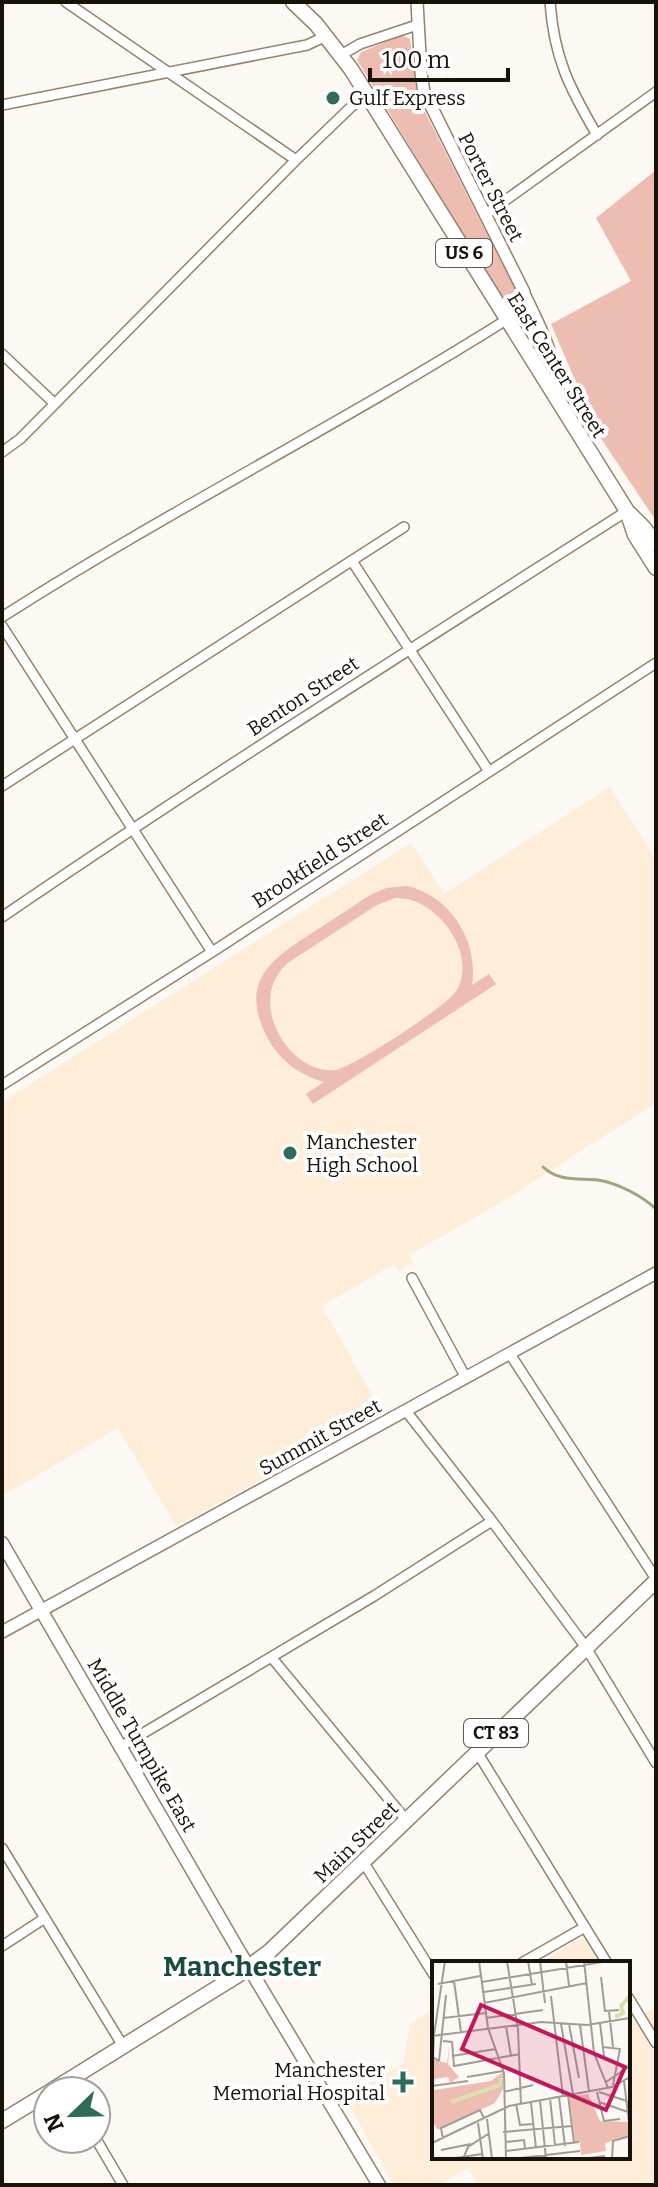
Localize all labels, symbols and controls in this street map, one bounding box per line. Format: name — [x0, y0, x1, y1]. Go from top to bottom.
scale bar — [370, 32, 508, 82]
text: 100 m — [382, 46, 450, 74]
place label: Gulf Express — [349, 86, 466, 110]
marker: Gulf Express — [324, 89, 342, 107]
street label: Porter Street — [453, 128, 529, 246]
road number: US 6 — [436, 239, 492, 267]
street label: East Center Street — [503, 288, 611, 442]
street label: Benton Street — [243, 651, 363, 741]
street label: Brookfield Street — [248, 807, 392, 913]
place label: Manchester High School — [306, 1130, 418, 1177]
marker: Manchester High School — [281, 1144, 299, 1162]
street label: Summit Street — [255, 1394, 385, 1480]
street label: Middle Turnpike East — [83, 1654, 201, 1836]
road number: CT 83 — [464, 1719, 528, 1747]
street label: Main Street — [309, 1796, 403, 1888]
district label: Manchester — [163, 1950, 321, 1983]
inset map — [432, 1961, 630, 2159]
place label: Manchester Memorial Hospital — [213, 2058, 385, 2105]
marker: Manchester Memorial Hospital — [392, 2071, 414, 2093]
north arrow — [32, 2075, 112, 2155]
text: N — [38, 2110, 70, 2136]

